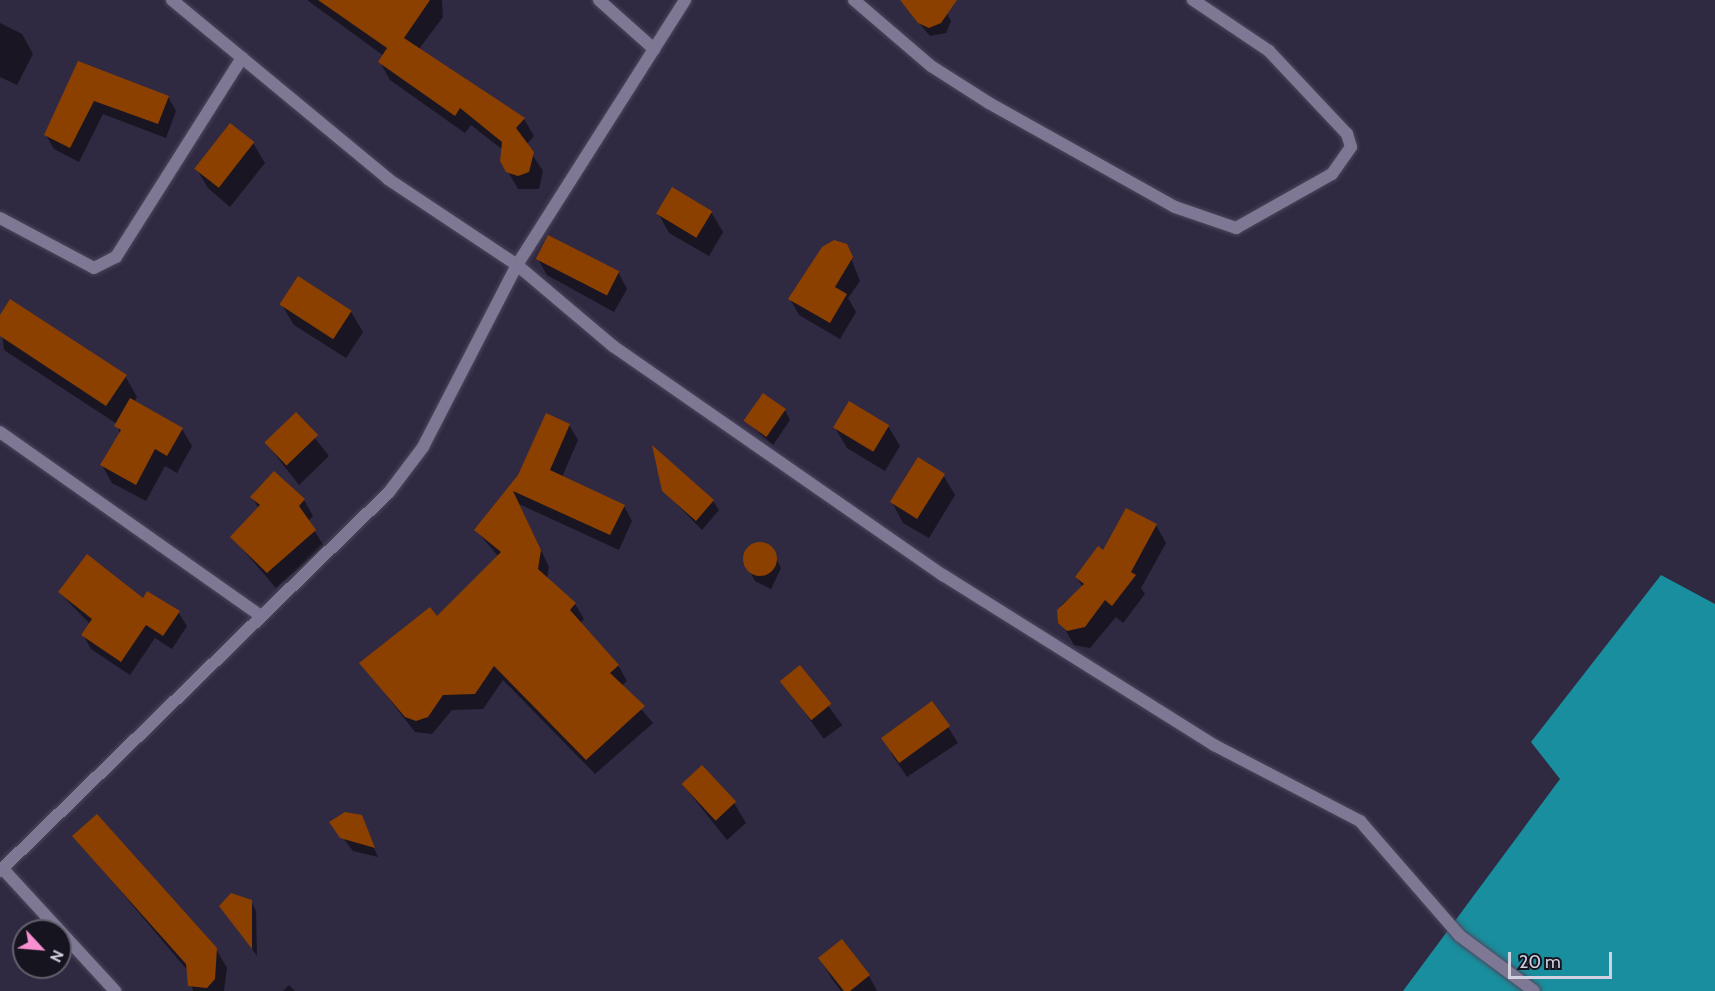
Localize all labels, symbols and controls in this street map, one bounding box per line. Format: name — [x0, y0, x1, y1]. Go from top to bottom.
north arrow — [12, 919, 72, 979]
scale bar — [1511, 940, 1614, 978]
text: N — [46, 947, 68, 965]
text: 20 m — [1519, 951, 1561, 973]

